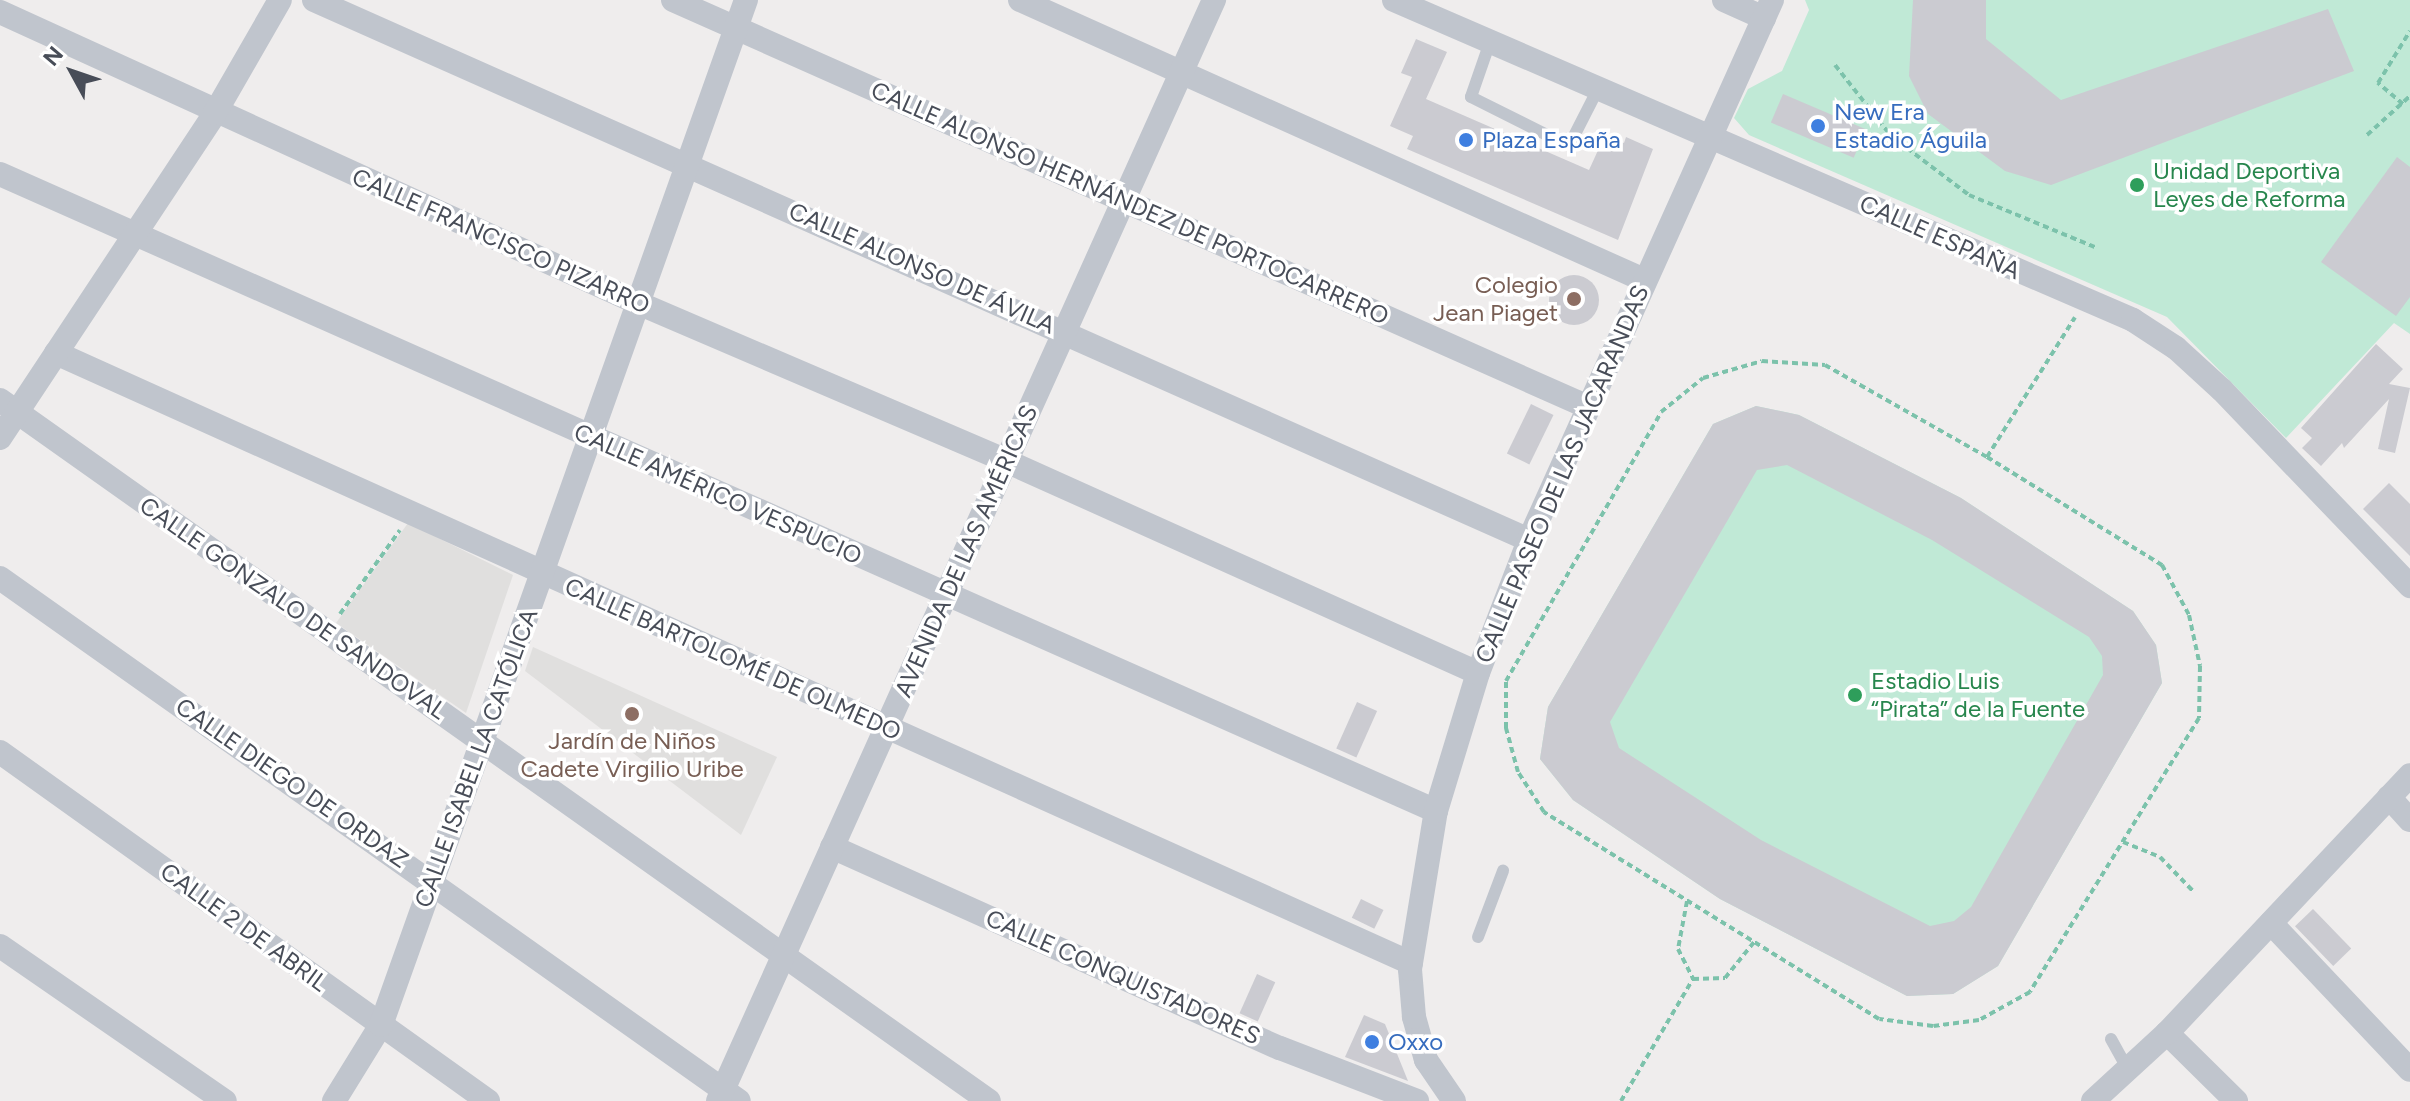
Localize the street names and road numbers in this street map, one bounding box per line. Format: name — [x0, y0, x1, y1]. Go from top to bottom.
street label: CALLE ALONSO HERNÁNDEZ DE PORTOCARRERO — [867, 75, 1393, 331]
street label: CALLE FRANCISCO PIZARRO — [348, 162, 654, 320]
street label: CALLE ESPAÑA — [1855, 189, 2025, 285]
street label: CALLE ALONSO DE ÁVILA — [785, 196, 1059, 340]
street label: CALLE PASEO DE LAS JACARANDAS — [1469, 281, 1655, 667]
street label: AVENIDA DE LAS AMÉRICAS — [888, 401, 1044, 701]
street label: CALLE AMÉRICO VESPUCIO — [570, 417, 866, 571]
street label: CALLE GONZALO DE SANDOVAL — [134, 491, 452, 725]
street label: CALLE BARTOLOMÉ DE OLMEDO — [560, 572, 906, 746]
street label: CALLE ISABEL LA CATÓLICA — [408, 605, 544, 911]
street label: CALLE DIEGO DE ORDAZ — [170, 692, 414, 874]
street label: CALLE 2 DE ABRIL — [155, 857, 333, 997]
street label: CALLE CONQUISTADORES — [981, 903, 1265, 1051]

